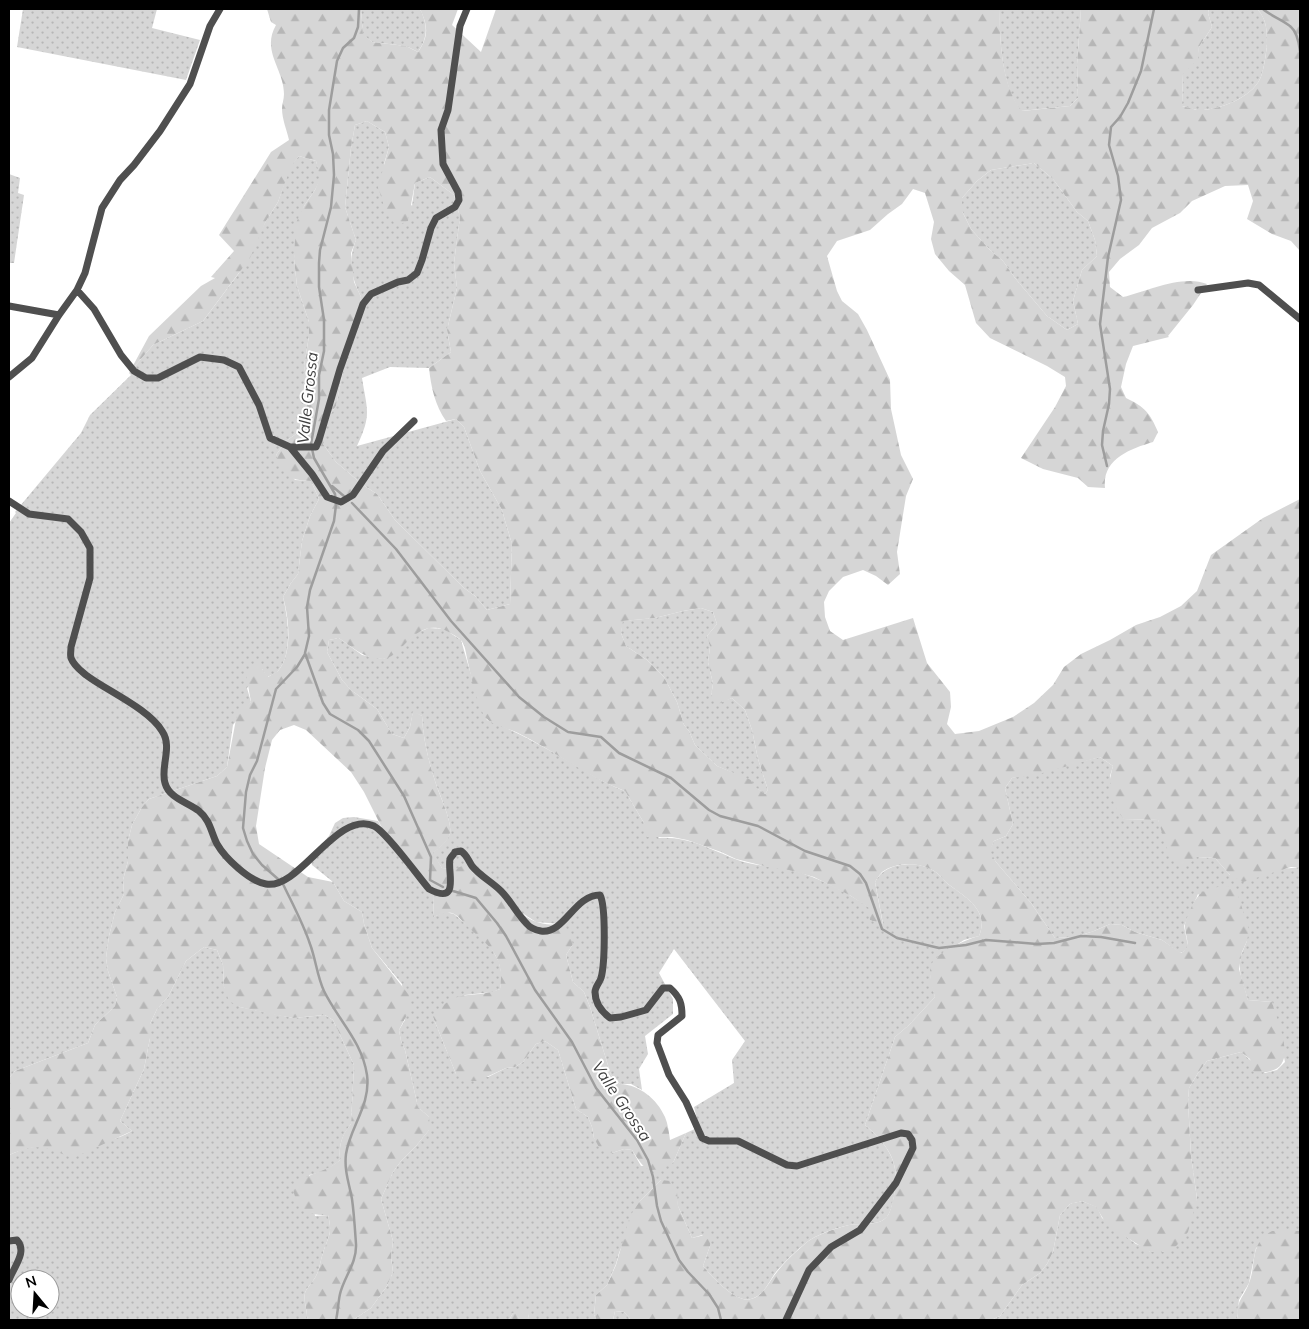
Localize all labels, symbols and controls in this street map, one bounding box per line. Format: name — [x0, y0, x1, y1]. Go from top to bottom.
water label: Valle Grossa — [292, 351, 322, 445]
water label: Valle Grossa — [588, 1057, 656, 1145]
north arrow — [10, 1269, 60, 1319]
text: N — [23, 1271, 39, 1292]

